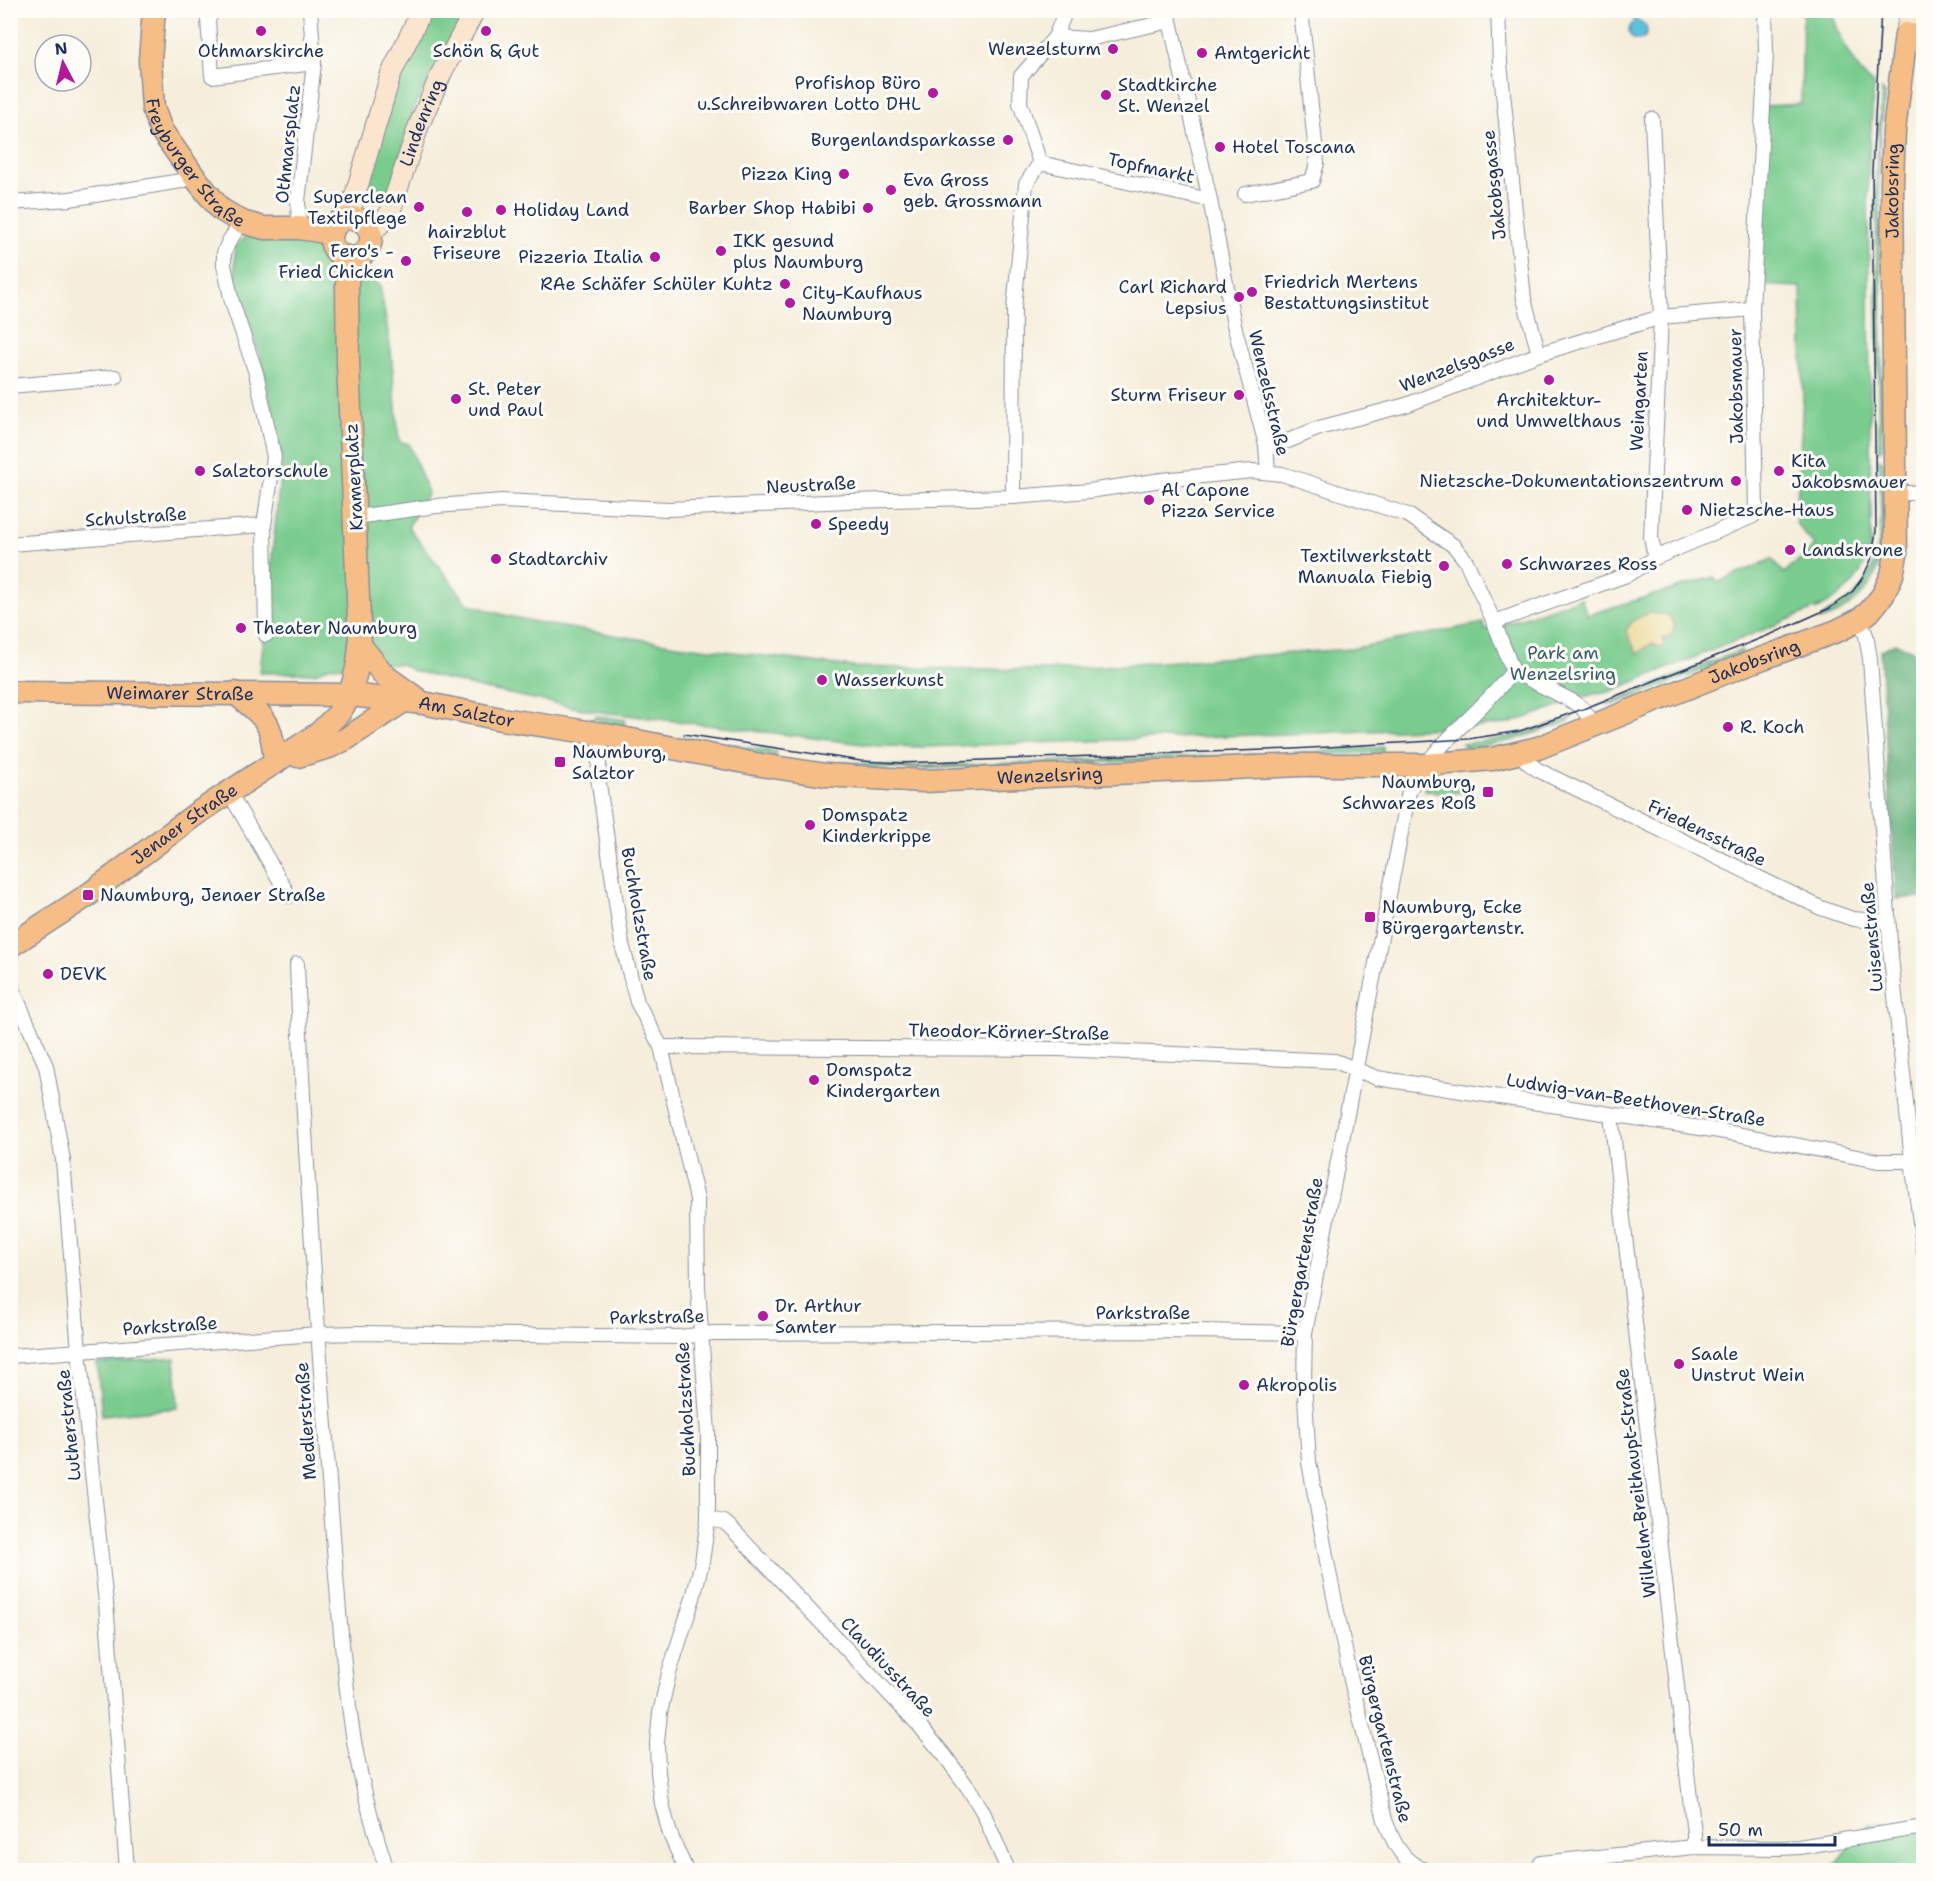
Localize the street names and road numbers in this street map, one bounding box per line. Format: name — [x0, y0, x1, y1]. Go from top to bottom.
street label: Lindenring — [394, 75, 450, 170]
street label: Othmarsplatz — [270, 83, 306, 205]
street label: Freyburger Straße — [140, 97, 250, 233]
street label: Jakobsgasse — [1476, 129, 1512, 241]
street label: Jakobsring — [1880, 143, 1906, 239]
street label: Topfmarkt — [1105, 147, 1197, 189]
street label: Wenzelsstraße — [1243, 328, 1295, 458]
street label: Jakobsmauer — [1723, 328, 1749, 444]
street label: Wenzelsgasse — [1396, 332, 1518, 398]
street label: Weingarten — [1624, 350, 1654, 452]
street label: Kramerplatz — [339, 423, 369, 531]
street label: Neustraße — [765, 471, 857, 499]
street label: Schulstraße — [84, 501, 188, 533]
street label: Jakobsring — [1705, 634, 1803, 690]
street label: Weimarer Straße — [106, 681, 254, 706]
street label: Am Salztor — [416, 690, 516, 733]
street label: Wenzelsring — [996, 761, 1103, 790]
street label: Jenaer Straße — [127, 778, 242, 870]
street label: Friedensstraße — [1644, 794, 1770, 872]
street label: Buchholzstraße — [615, 845, 663, 983]
street label: Luisenstraße — [1855, 881, 1889, 993]
street label: Theodor-Körner-Straße — [908, 1018, 1110, 1046]
street label: Ludwig-van-Beethoven-Straße — [1505, 1068, 1767, 1132]
street label: Bürgergartenstraße — [1275, 1175, 1329, 1349]
street label: Parkstraße — [1095, 1301, 1191, 1325]
street label: Parkstraße — [609, 1304, 705, 1330]
street label: Parkstraße — [122, 1311, 218, 1341]
street label: Buchholzstraße — [670, 1341, 702, 1477]
street label: Medlerstraße — [290, 1361, 322, 1481]
street label: Wilhelm-Breithaupt-Straße — [1610, 1367, 1662, 1599]
street label: Lutherstraße — [51, 1368, 87, 1482]
street label: Claudiusstraße — [835, 1612, 941, 1722]
street label: Bürgergartenstraße — [1353, 1653, 1417, 1825]

